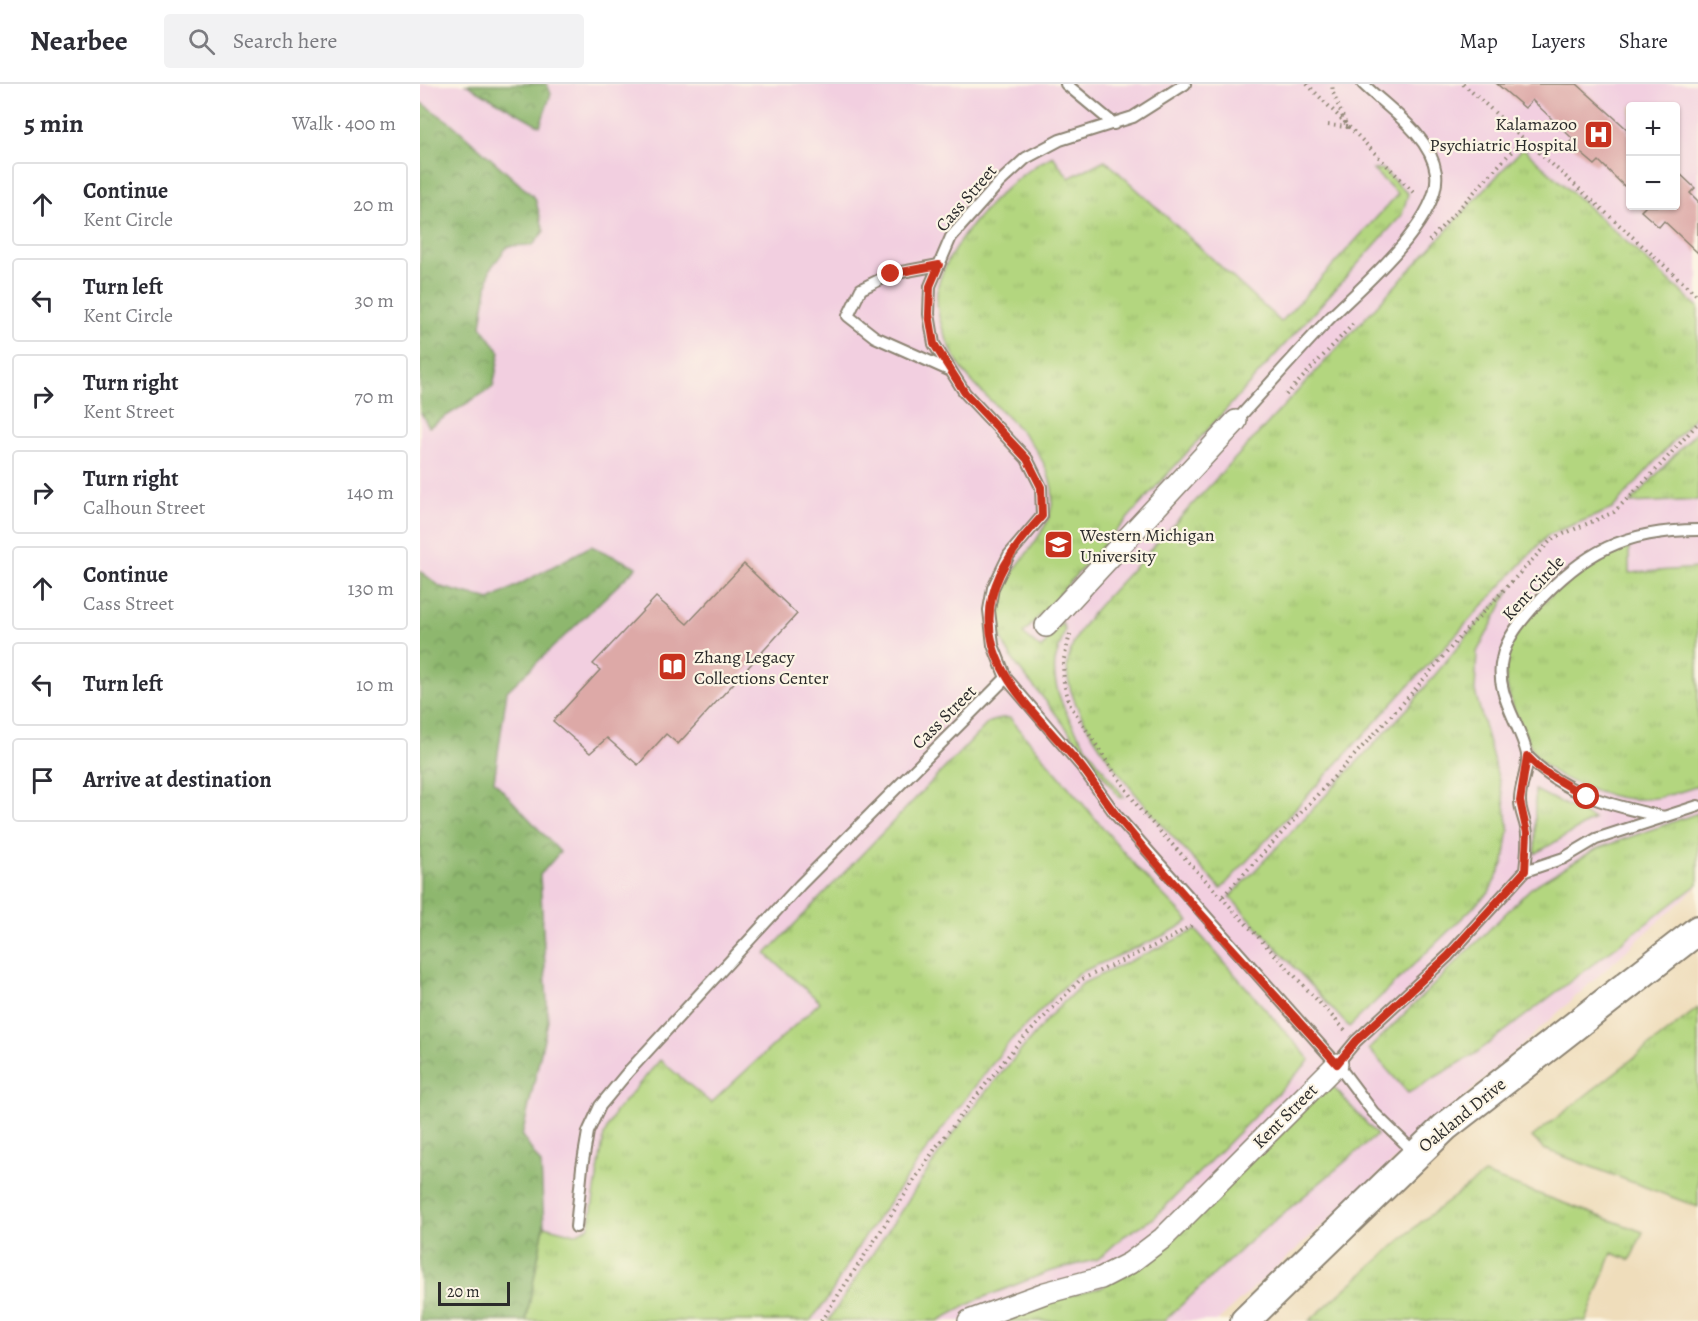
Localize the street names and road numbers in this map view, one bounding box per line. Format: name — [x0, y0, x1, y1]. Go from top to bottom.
street label: Cass Street — [930, 159, 1002, 237]
street label: Kent Circle — [1497, 550, 1569, 626]
street label: Cass Street — [907, 680, 981, 754]
street label: Oakland Drive — [1413, 1072, 1511, 1158]
street label: Kent Street — [1247, 1078, 1323, 1154]

